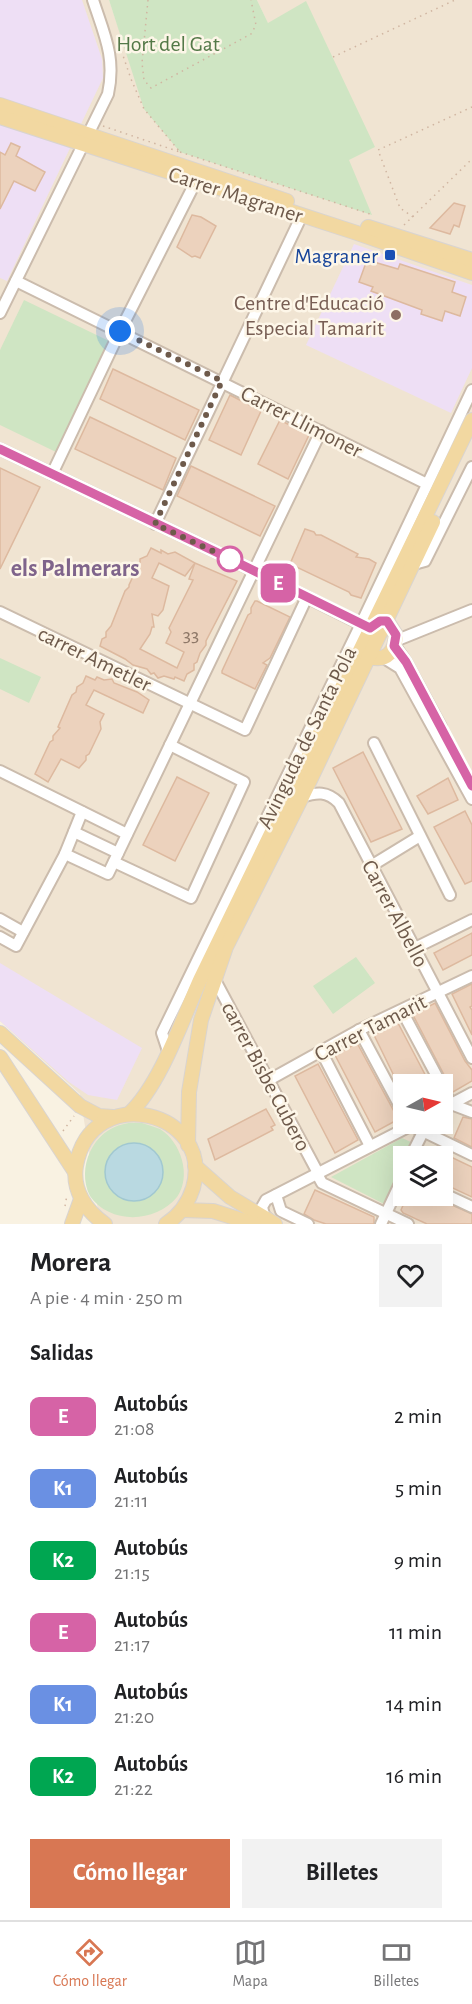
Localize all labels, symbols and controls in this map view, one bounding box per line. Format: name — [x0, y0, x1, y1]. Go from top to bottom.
park label: Hort del Gat — [116, 33, 220, 55]
street label: Carrer Magraner — [166, 163, 306, 227]
place label: Magraner — [295, 245, 378, 267]
marker: Magraner — [383, 248, 397, 262]
place label: Centre d'Educació Especial Tamarit — [234, 292, 384, 339]
marker: Centre d'Educació Especial Tamarit — [389, 308, 403, 322]
your location — [105, 316, 135, 346]
street label: Carrer Llimoner — [237, 382, 366, 462]
unlabelled marker — [217, 546, 243, 572]
district label: els Palmerars — [11, 557, 139, 581]
line badge: E — [258, 564, 298, 602]
text: E — [273, 573, 283, 594]
street label: carrer Ametler — [34, 622, 155, 696]
house number: 33 — [183, 625, 199, 645]
street label: Avinguda de Santa Pola — [253, 643, 361, 832]
street label: Carrer Albello — [358, 856, 432, 971]
street label: Carrer Tamarit — [311, 990, 430, 1066]
street label: carrer Bisbe Cubero — [218, 998, 315, 1155]
north arrow — [393, 1074, 453, 1134]
map controls — [393, 1074, 453, 1206]
button: layers — [393, 1146, 453, 1206]
button: heart — [379, 1244, 442, 1307]
text: Morera — [30, 1249, 111, 1277]
text: A pie · 4 min · 250 m — [30, 1288, 183, 1308]
text: Salidas — [30, 1342, 93, 1364]
text: Autobús — [114, 1393, 188, 1415]
text: 2 min — [394, 1405, 442, 1427]
text: E — [58, 1406, 68, 1427]
text: 21:08 — [114, 1419, 155, 1439]
text: Autobús — [114, 1465, 188, 1487]
text: 5 min — [395, 1477, 442, 1499]
text: K1 — [53, 1478, 73, 1499]
text: 21:11 — [114, 1491, 148, 1511]
text: Autobús — [114, 1537, 188, 1559]
text: 9 min — [394, 1549, 442, 1571]
text: K2 — [52, 1550, 74, 1571]
text: 21:15 — [114, 1563, 150, 1583]
text: Autobús — [114, 1609, 188, 1631]
text: 11 min — [389, 1621, 442, 1643]
text: E — [58, 1622, 68, 1643]
text: 21:17 — [114, 1635, 150, 1655]
text: Autobús — [114, 1681, 188, 1703]
text: 14 min — [386, 1693, 442, 1715]
text: K1 — [53, 1694, 73, 1715]
text: 21:20 — [114, 1707, 154, 1727]
text: Autobús — [114, 1753, 188, 1775]
text: 16 min — [386, 1765, 442, 1787]
text: K2 — [52, 1766, 74, 1787]
text: 21:22 — [114, 1779, 153, 1799]
button: Cómo llegar — [30, 1839, 230, 1908]
button: Billetes — [242, 1839, 442, 1908]
tab: Cómo llegar — [53, 1936, 127, 1991]
tab: Mapa — [232, 1936, 268, 1991]
tab: Billetes — [373, 1936, 419, 1991]

